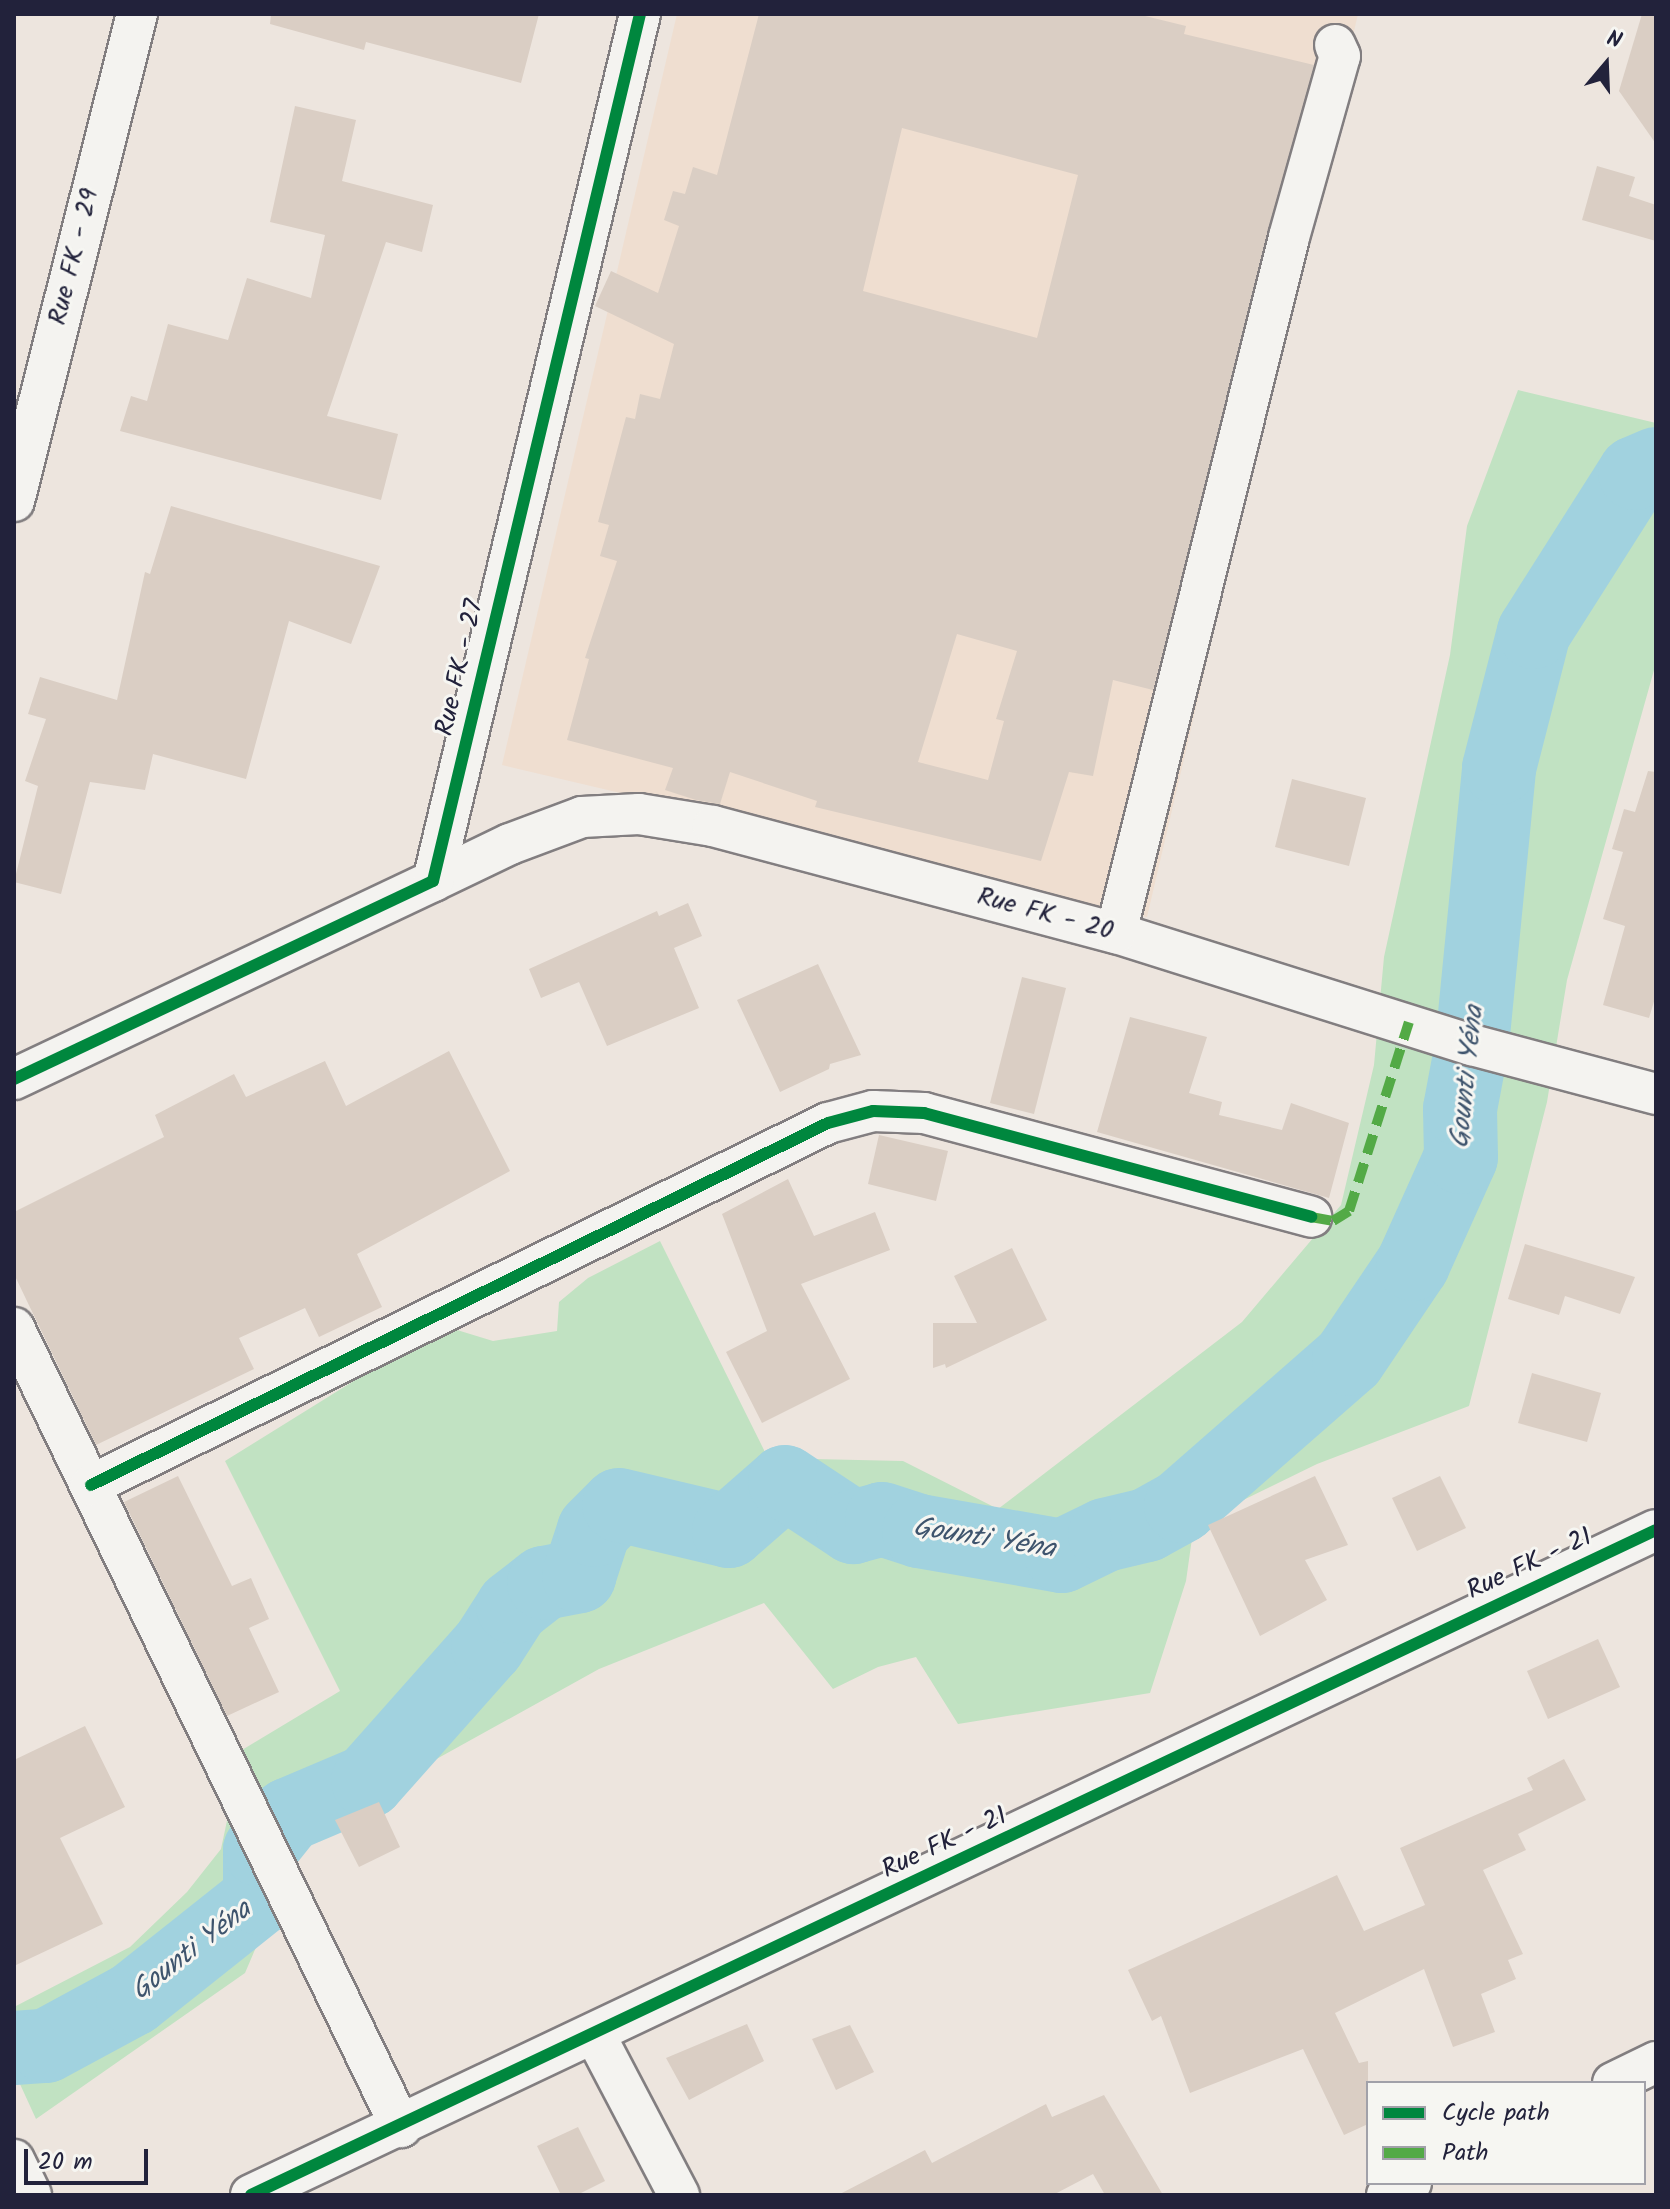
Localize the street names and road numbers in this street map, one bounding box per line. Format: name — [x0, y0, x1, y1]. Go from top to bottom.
street label: Rue FK - 29 — [43, 186, 107, 328]
street label: Rue FK - 27 — [430, 597, 492, 739]
street label: Rue FK - 20 — [974, 882, 1116, 948]
street label: Rue FK - 21 — [1462, 1522, 1598, 1608]
street label: Rue FK - 21 — [877, 1801, 1013, 1887]

